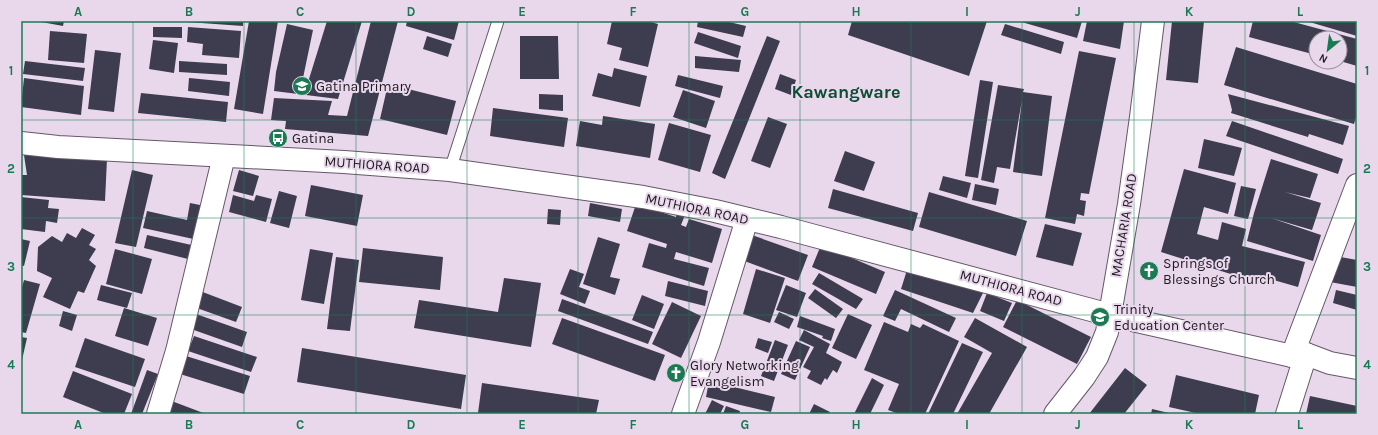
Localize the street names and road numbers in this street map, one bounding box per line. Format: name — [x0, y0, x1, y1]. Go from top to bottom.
street label: MUTHIORA ROAD — [324, 153, 430, 177]
street label: MACHARIA ROAD — [1107, 172, 1141, 278]
street label: MUTHIORA ROAD — [644, 190, 750, 228]
street label: MUTHIORA ROAD — [958, 266, 1064, 310]

